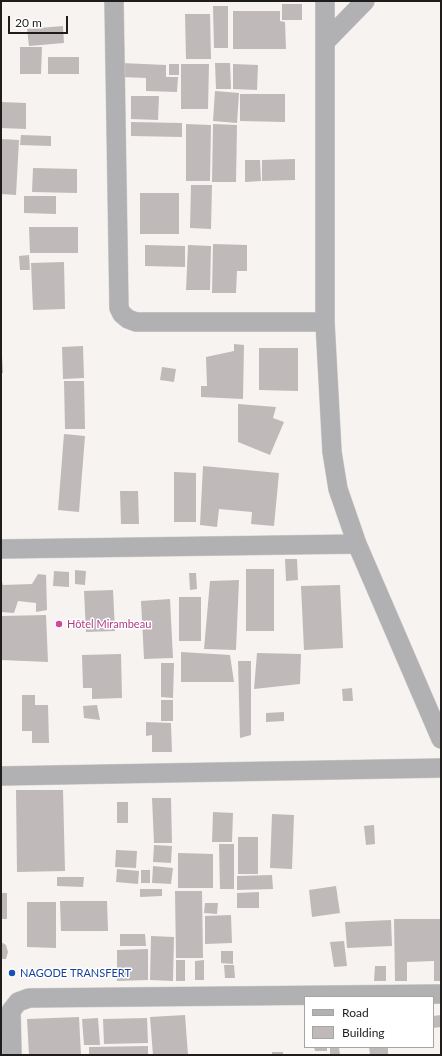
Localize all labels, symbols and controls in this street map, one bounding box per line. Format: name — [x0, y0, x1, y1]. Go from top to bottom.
scale bar — [10, 8, 70, 34]
text: 20 m — [15, 15, 42, 30]
place label: Hôtel Mirambeau — [67, 617, 151, 631]
marker: Hôtel Mirambeau — [54, 619, 64, 629]
place label: NAGODE TRANSFERT — [20, 966, 131, 980]
marker: NAGODE TRANSFERT — [7, 968, 17, 978]
legend — [304, 996, 434, 1048]
text: Road — [342, 1005, 369, 1020]
text: Building — [342, 1025, 385, 1040]

